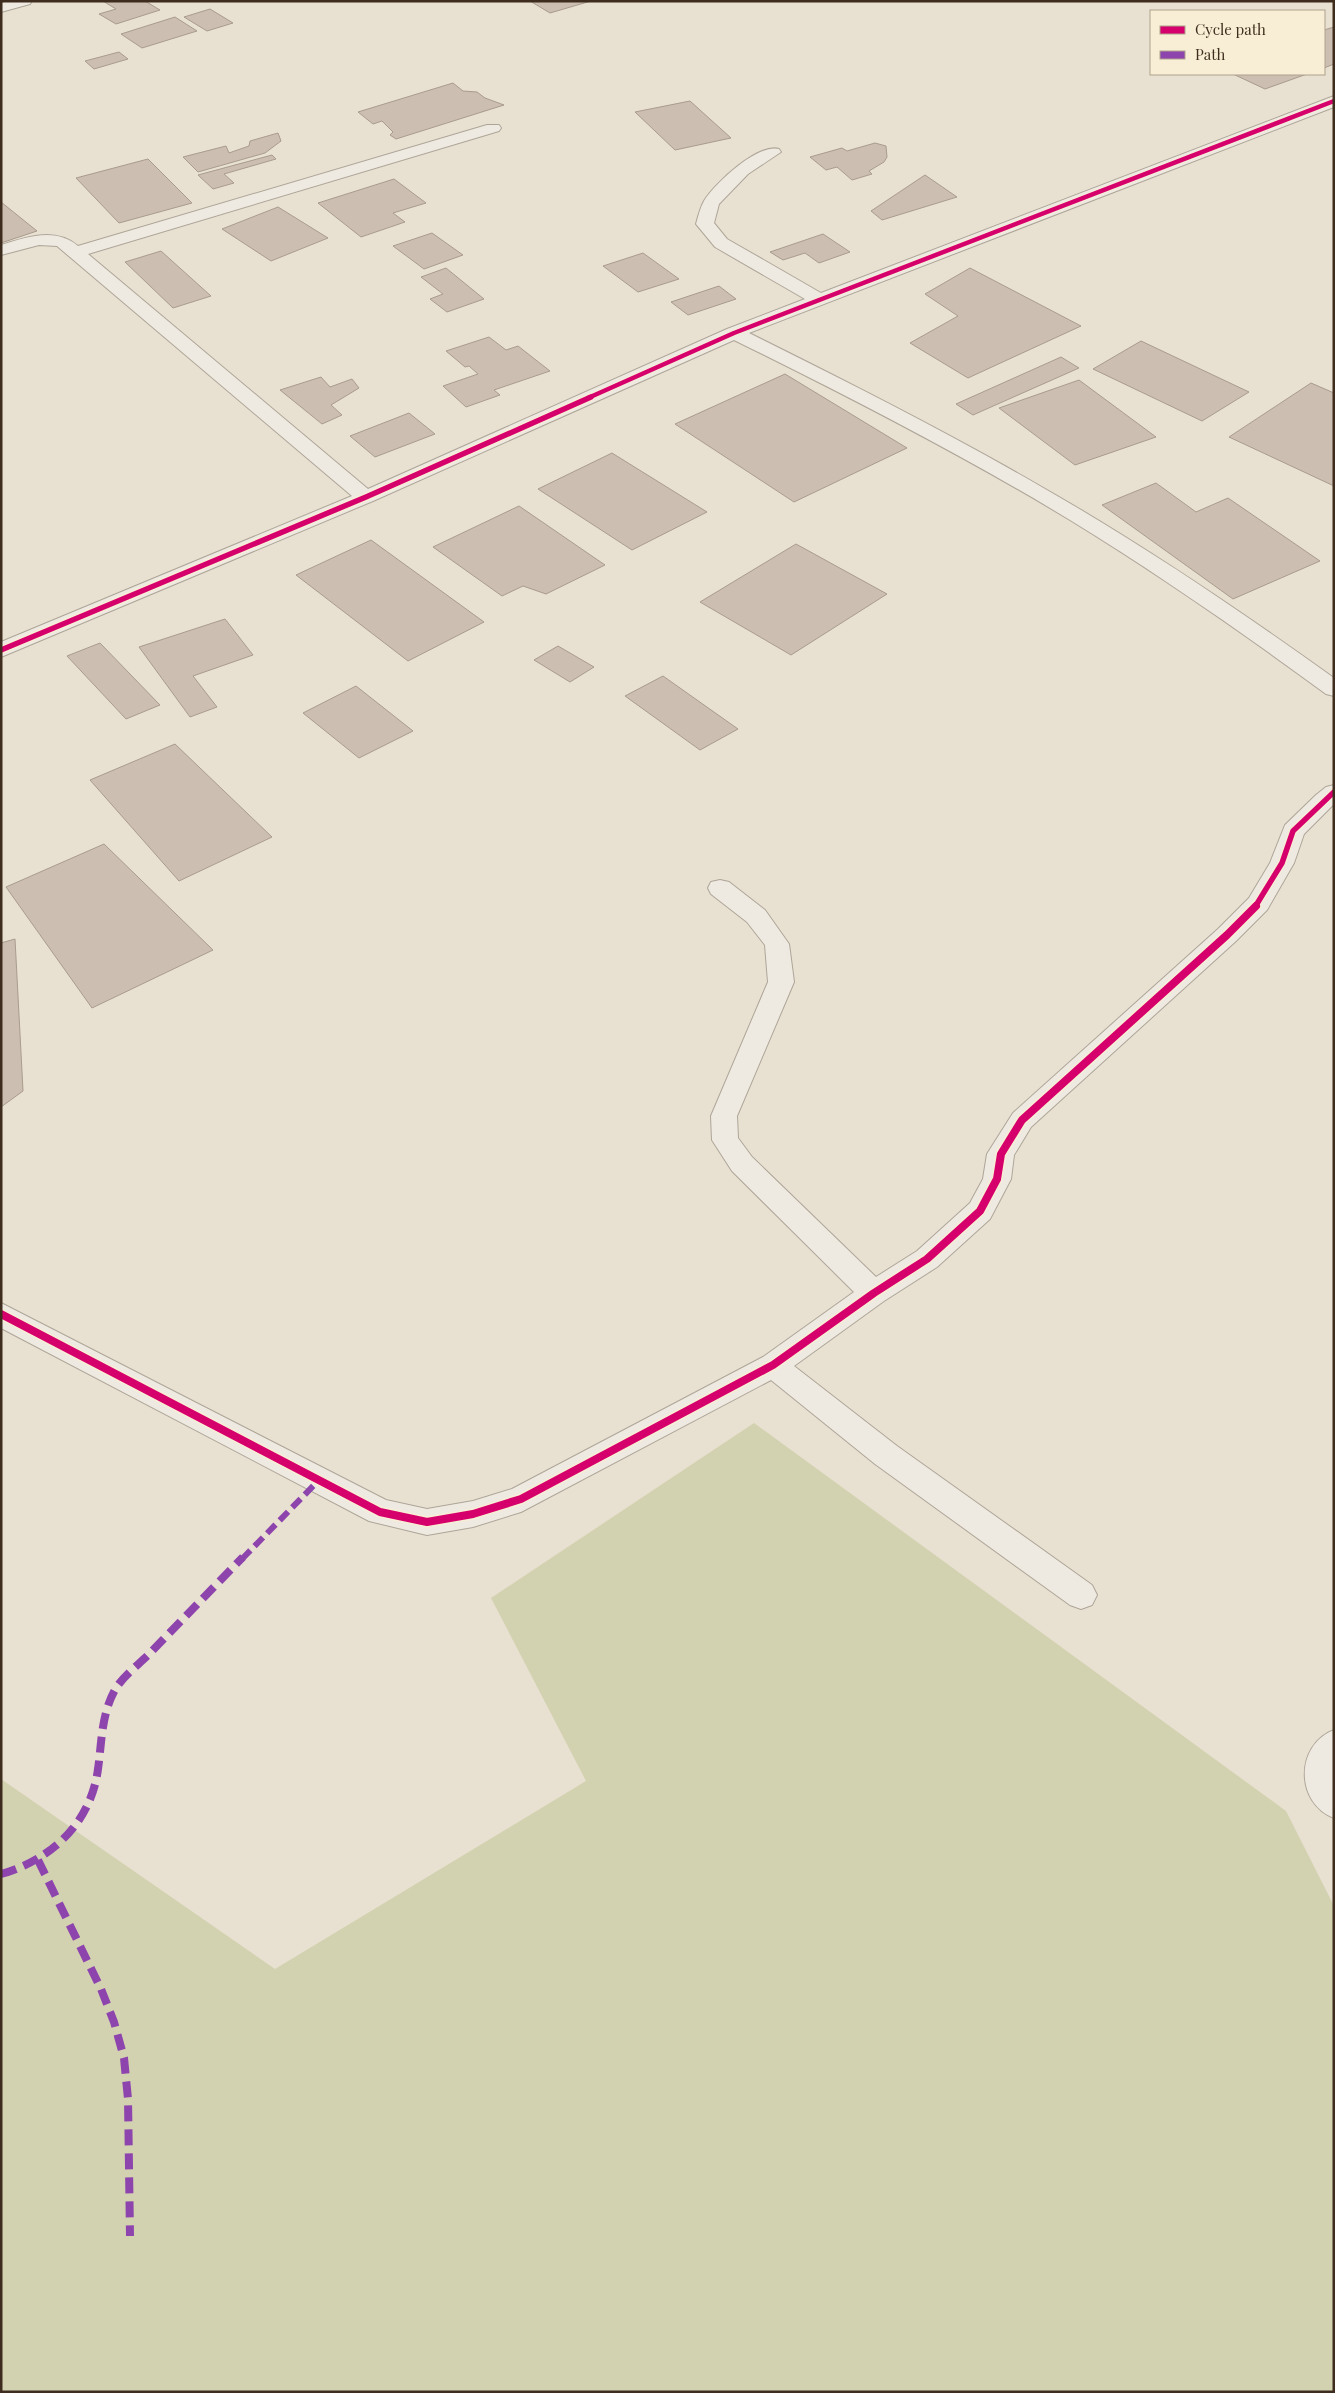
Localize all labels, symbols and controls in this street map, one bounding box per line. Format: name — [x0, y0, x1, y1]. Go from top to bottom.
legend — [1150, 10, 1325, 75]
text: Cycle path — [1195, 19, 1266, 39]
text: Path — [1195, 44, 1225, 64]

